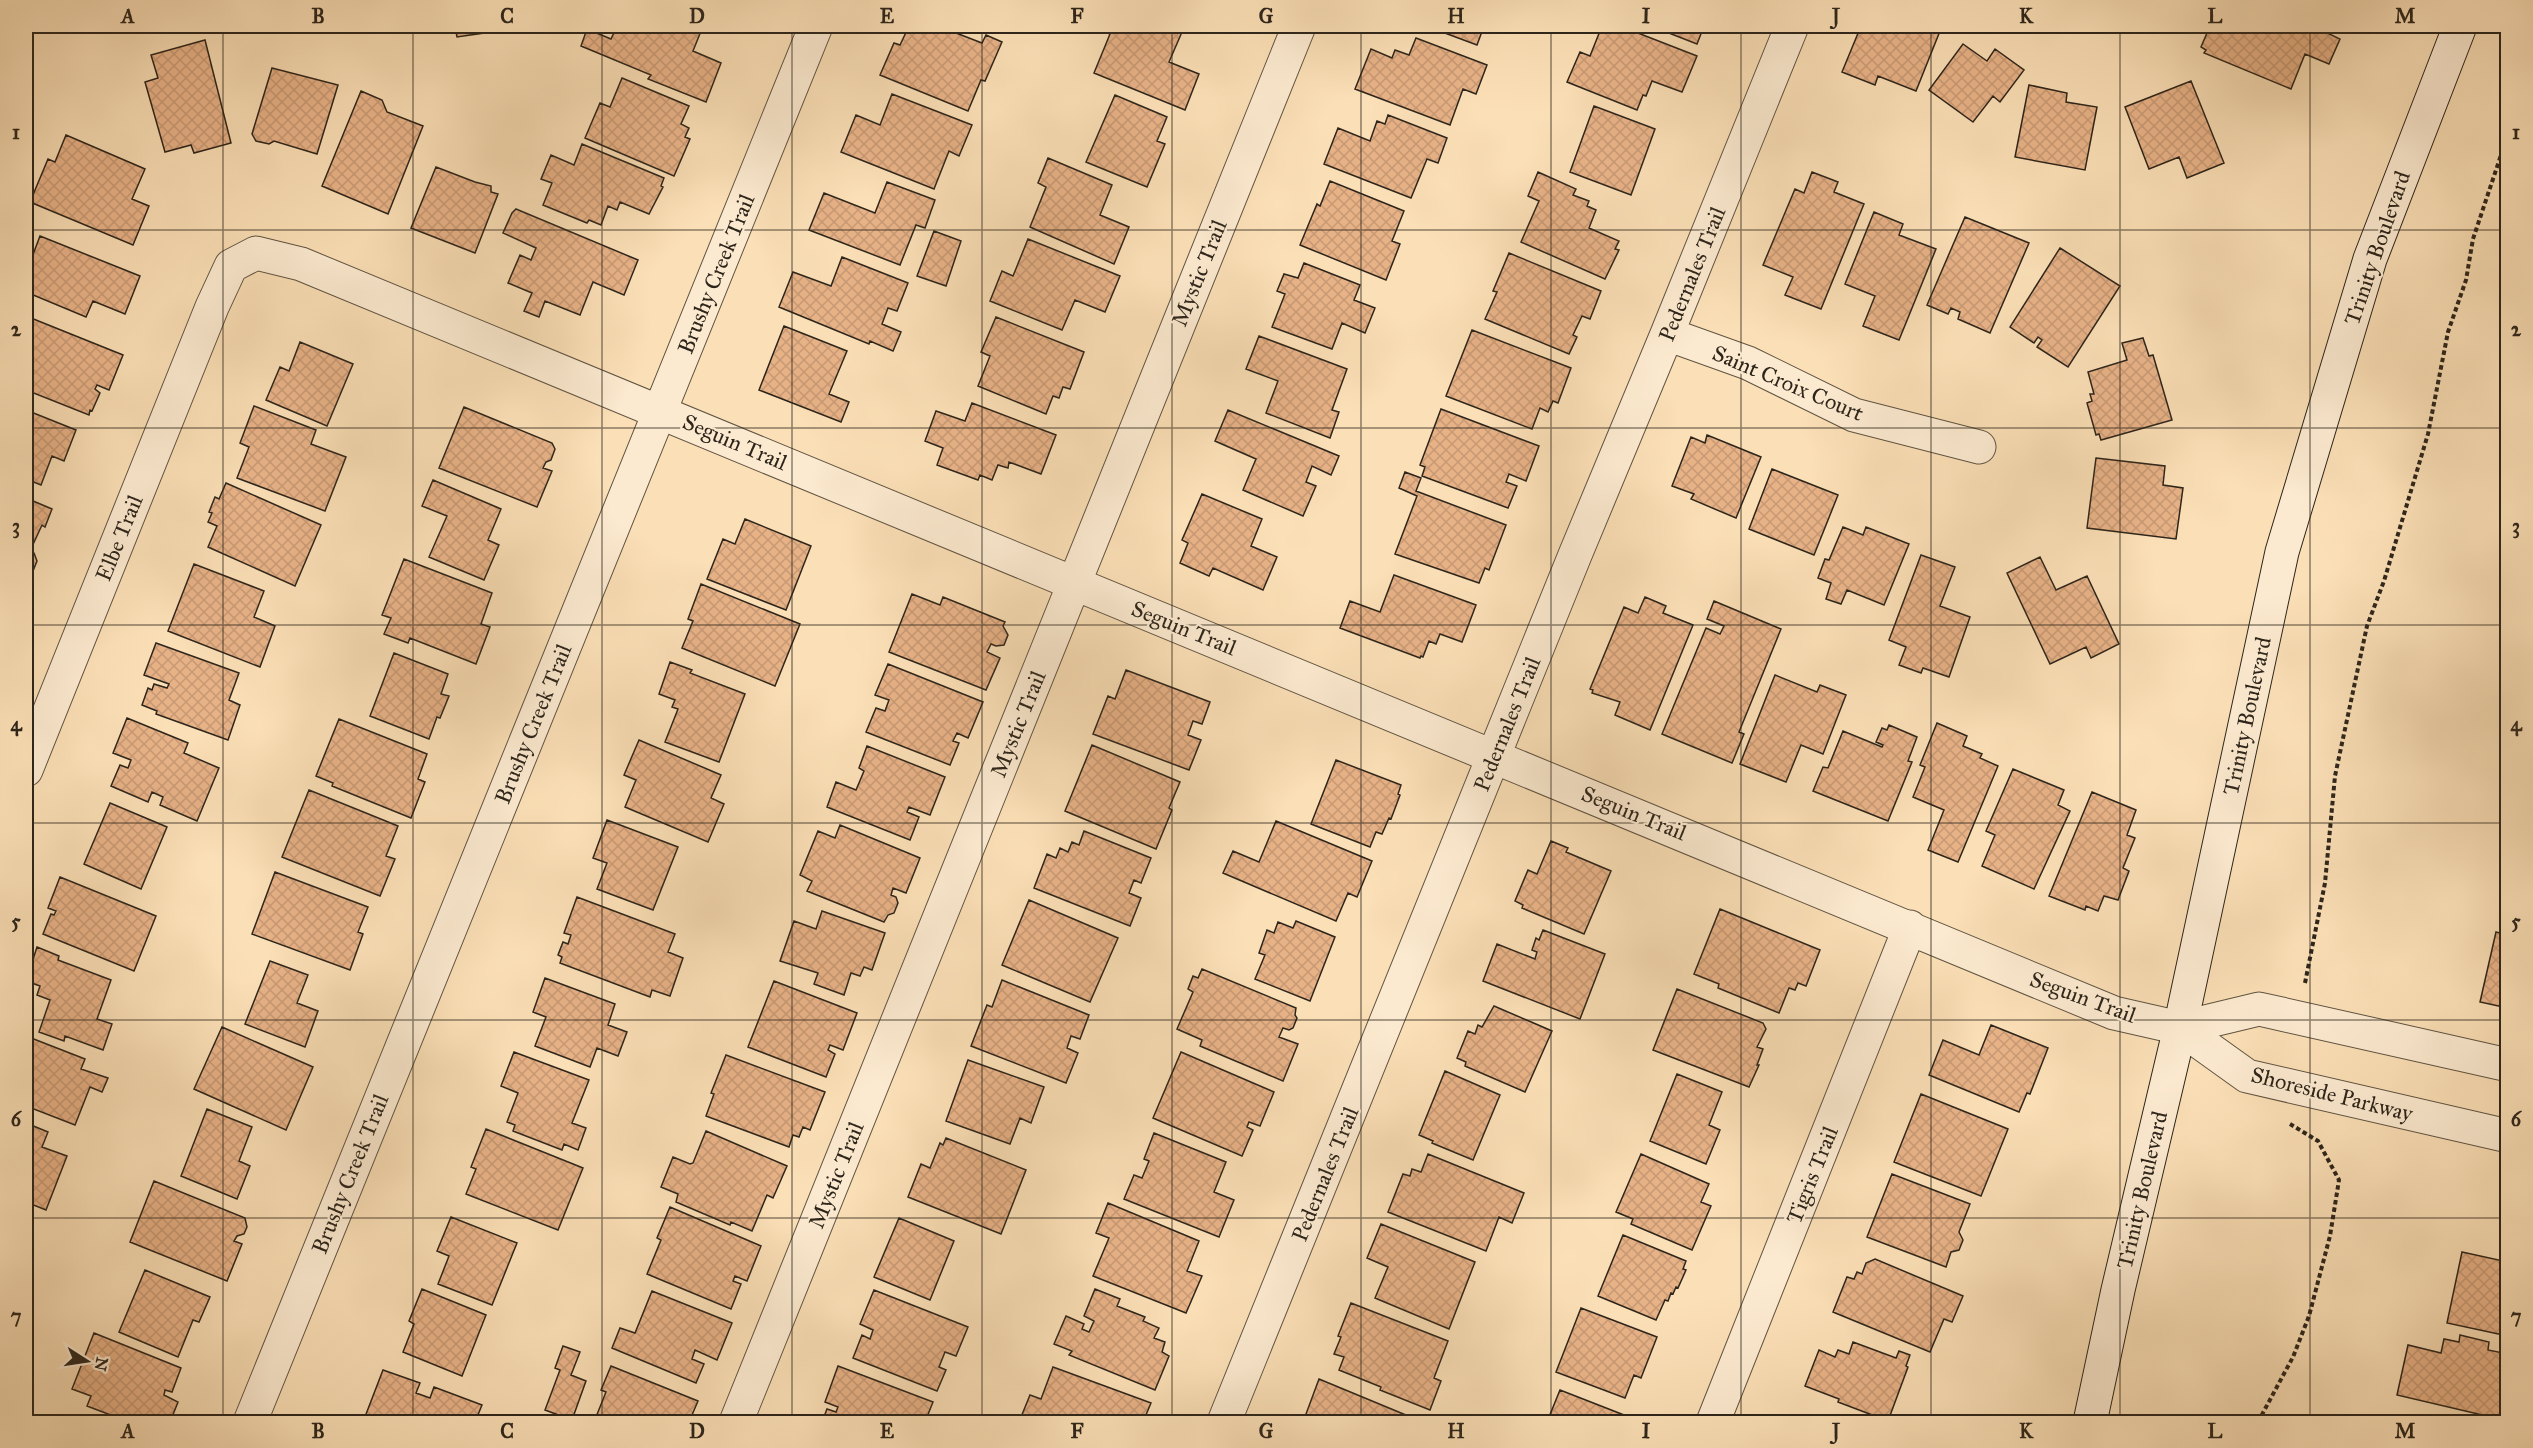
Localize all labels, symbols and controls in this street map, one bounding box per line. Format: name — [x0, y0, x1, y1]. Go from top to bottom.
text: A — [119, 4, 135, 28]
text: B — [311, 4, 325, 28]
text: C — [500, 4, 514, 28]
text: D — [689, 4, 705, 28]
text: E — [880, 4, 895, 28]
text: F — [1070, 4, 1084, 28]
text: G — [1259, 4, 1274, 28]
text: H — [1447, 4, 1465, 28]
text: I — [1642, 4, 1651, 28]
text: J — [1829, 4, 1841, 30]
text: K — [2019, 4, 2034, 28]
text: L — [2208, 4, 2223, 28]
text: M — [2395, 4, 2416, 28]
text: 1 — [12, 120, 20, 144]
text: 1 — [2512, 120, 2520, 144]
street label: Trinity Boulevard — [2338, 167, 2416, 329]
street label: Brushy Creek Trail — [672, 190, 760, 358]
street label: Pedernales Trail — [1653, 203, 1731, 345]
street label: Mystic Trail — [1165, 216, 1233, 330]
text: 2 — [11, 317, 22, 341]
text: 2 — [2511, 317, 2522, 341]
street label: Saint Croix Court — [1708, 339, 1868, 427]
street label: Seguin Trail — [679, 408, 791, 476]
street label: Elbe Trail — [90, 491, 148, 585]
text: 3 — [12, 514, 20, 539]
text: 3 — [2512, 514, 2520, 539]
street label: Seguin Trail — [1128, 595, 1240, 661]
street label: Trinity Boulevard — [2217, 634, 2277, 798]
street label: Brushy Creek Trail — [489, 640, 577, 808]
street label: Pedernales Trail — [1468, 653, 1546, 795]
street label: Mystic Trail — [984, 667, 1052, 781]
text: 4 — [10, 712, 22, 737]
text: 4 — [2510, 712, 2522, 737]
street label: Seguin Trail — [1578, 780, 1690, 846]
text: 5 — [11, 909, 21, 933]
text: 5 — [2511, 909, 2521, 933]
street label: Seguin Trail — [2026, 965, 2140, 1029]
street label: Shoreside Parkway — [2248, 1061, 2416, 1127]
street label: Brushy Creek Trail — [306, 1090, 394, 1258]
street label: Pedernales Trail — [1286, 1103, 1364, 1245]
text: 6 — [11, 1107, 23, 1131]
text: 6 — [2511, 1107, 2523, 1131]
street label: Trinity Boulevard — [2111, 1109, 2173, 1271]
street label: Mystic Trail — [802, 1118, 870, 1232]
street label: Tigris Trail — [1780, 1122, 1844, 1228]
text: 7 — [11, 1304, 22, 1328]
text: 7 — [2511, 1304, 2522, 1328]
north arrow — [57, 1331, 117, 1391]
text: N — [90, 1355, 112, 1373]
text: A — [119, 1419, 135, 1443]
text: B — [311, 1419, 325, 1443]
text: C — [500, 1419, 514, 1443]
text: D — [689, 1419, 705, 1443]
text: E — [880, 1419, 895, 1443]
text: F — [1070, 1419, 1084, 1443]
text: G — [1259, 1419, 1274, 1443]
text: H — [1447, 1419, 1465, 1443]
text: I — [1642, 1419, 1651, 1443]
text: J — [1829, 1419, 1841, 1445]
text: K — [2019, 1419, 2034, 1443]
text: L — [2208, 1419, 2223, 1443]
text: M — [2395, 1419, 2416, 1443]

